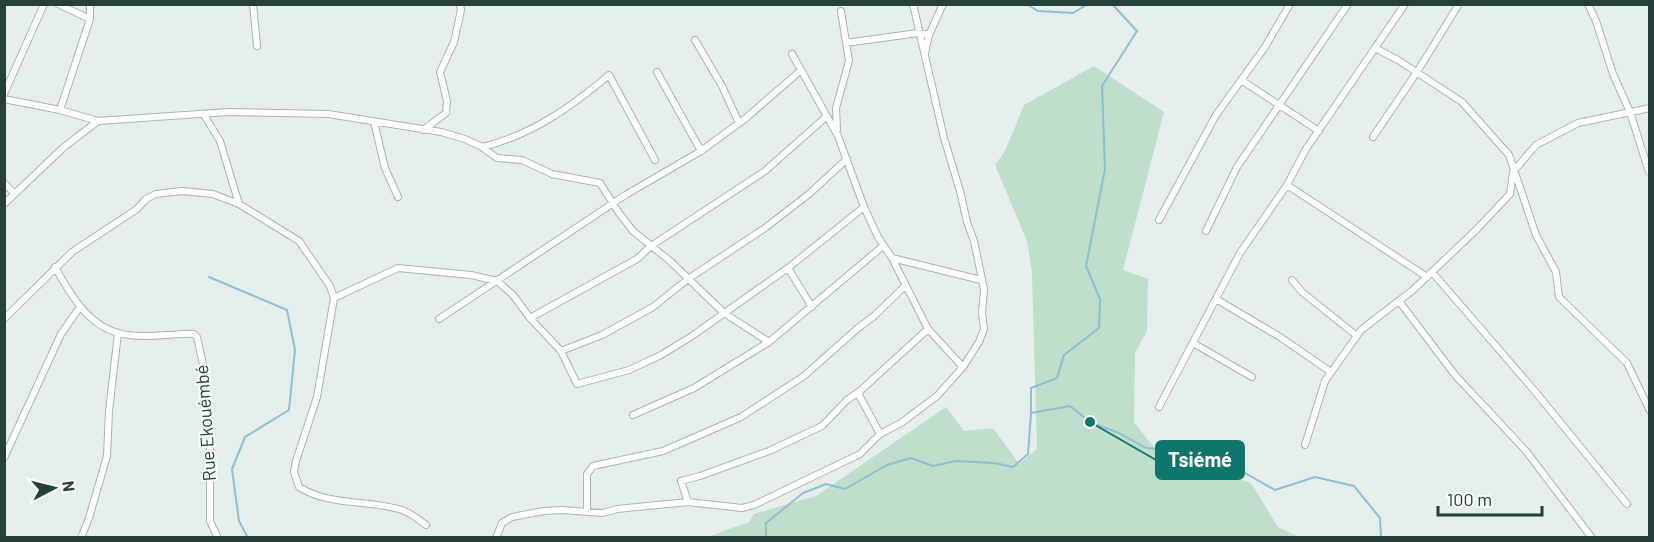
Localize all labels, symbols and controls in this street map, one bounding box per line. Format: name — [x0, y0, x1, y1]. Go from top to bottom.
street label: Rue Ekouémbé — [190, 364, 220, 482]
callout: Tsiémé — [1156, 441, 1244, 479]
text: Tsiémé — [1168, 447, 1232, 471]
north arrow — [24, 458, 84, 518]
scale bar — [1438, 479, 1542, 517]
text: N — [59, 480, 79, 493]
text: 100 m — [1447, 488, 1492, 510]

